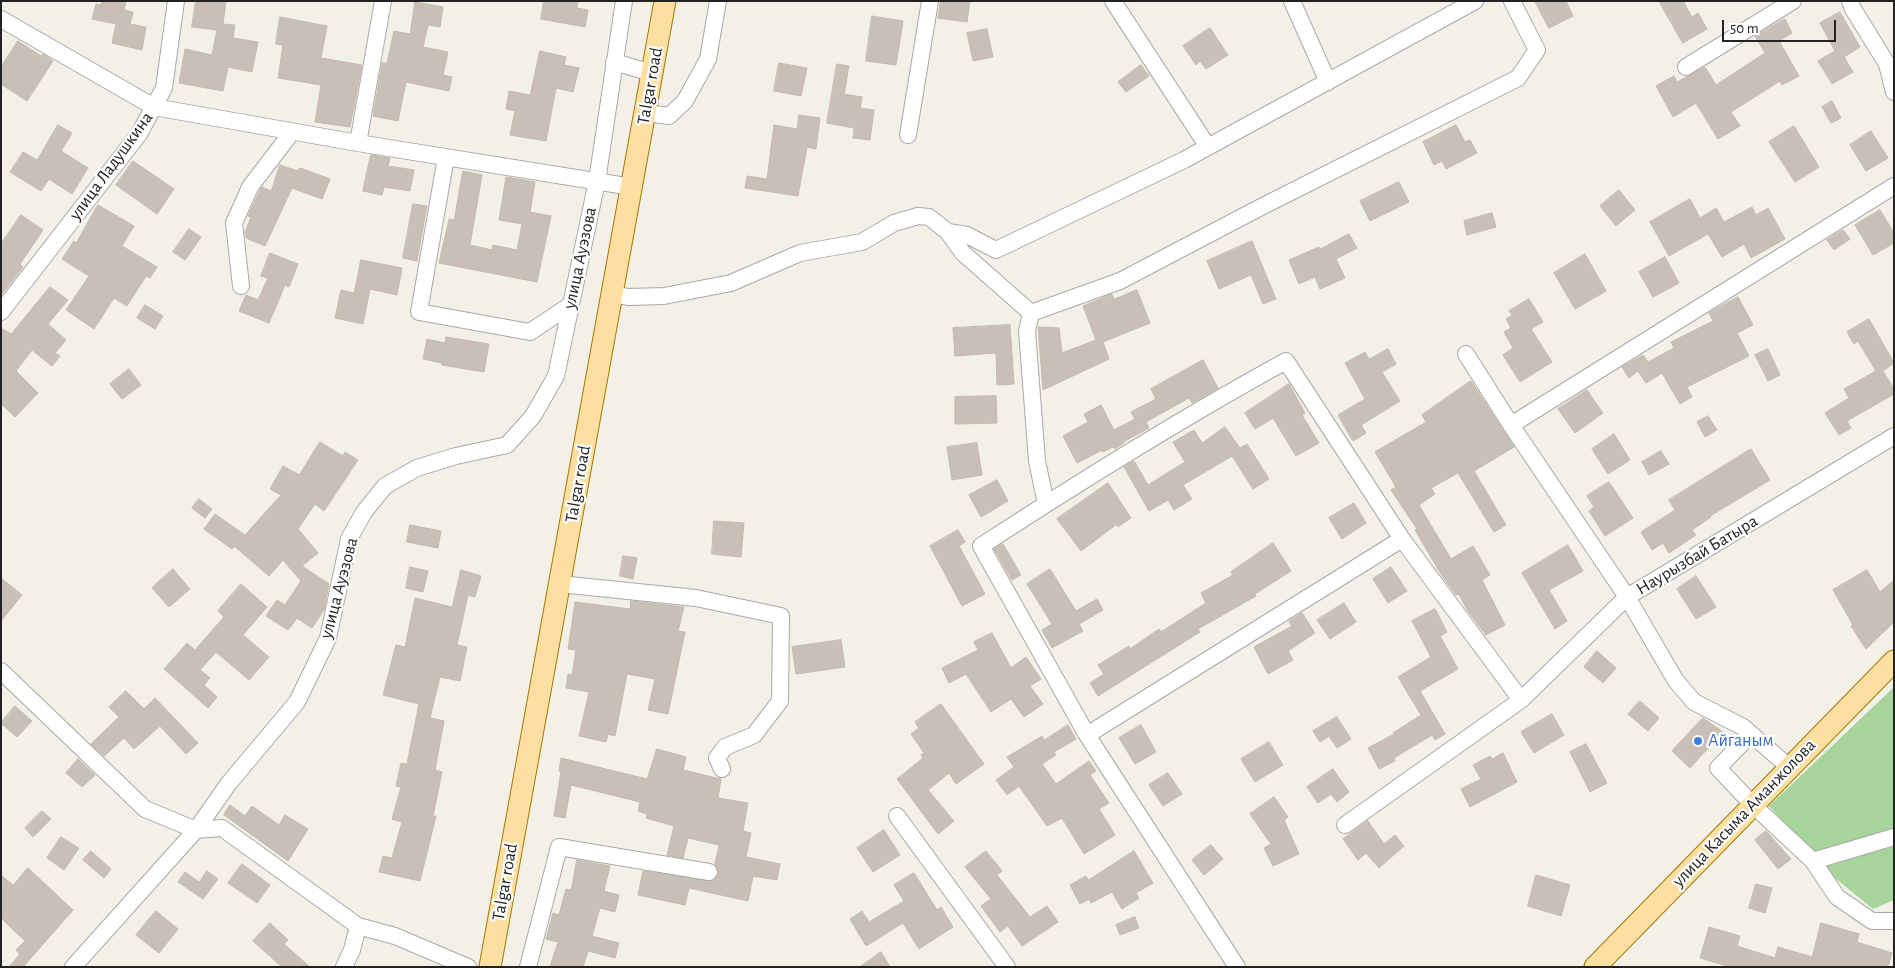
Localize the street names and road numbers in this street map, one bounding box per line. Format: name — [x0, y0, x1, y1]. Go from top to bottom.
street label: Talgar road — [633, 46, 667, 126]
street label: улица Ладушкина — [64, 107, 158, 225]
street label: улица Ауэзова — [559, 205, 601, 311]
street label: Talgar road — [561, 444, 595, 524]
street label: Наурызбай Батыра — [1632, 510, 1762, 600]
street label: улица Ауэзова — [315, 535, 363, 641]
street label: улица Касыма Аманжолова — [1668, 735, 1820, 891]
street label: Talgar road — [488, 842, 522, 922]

